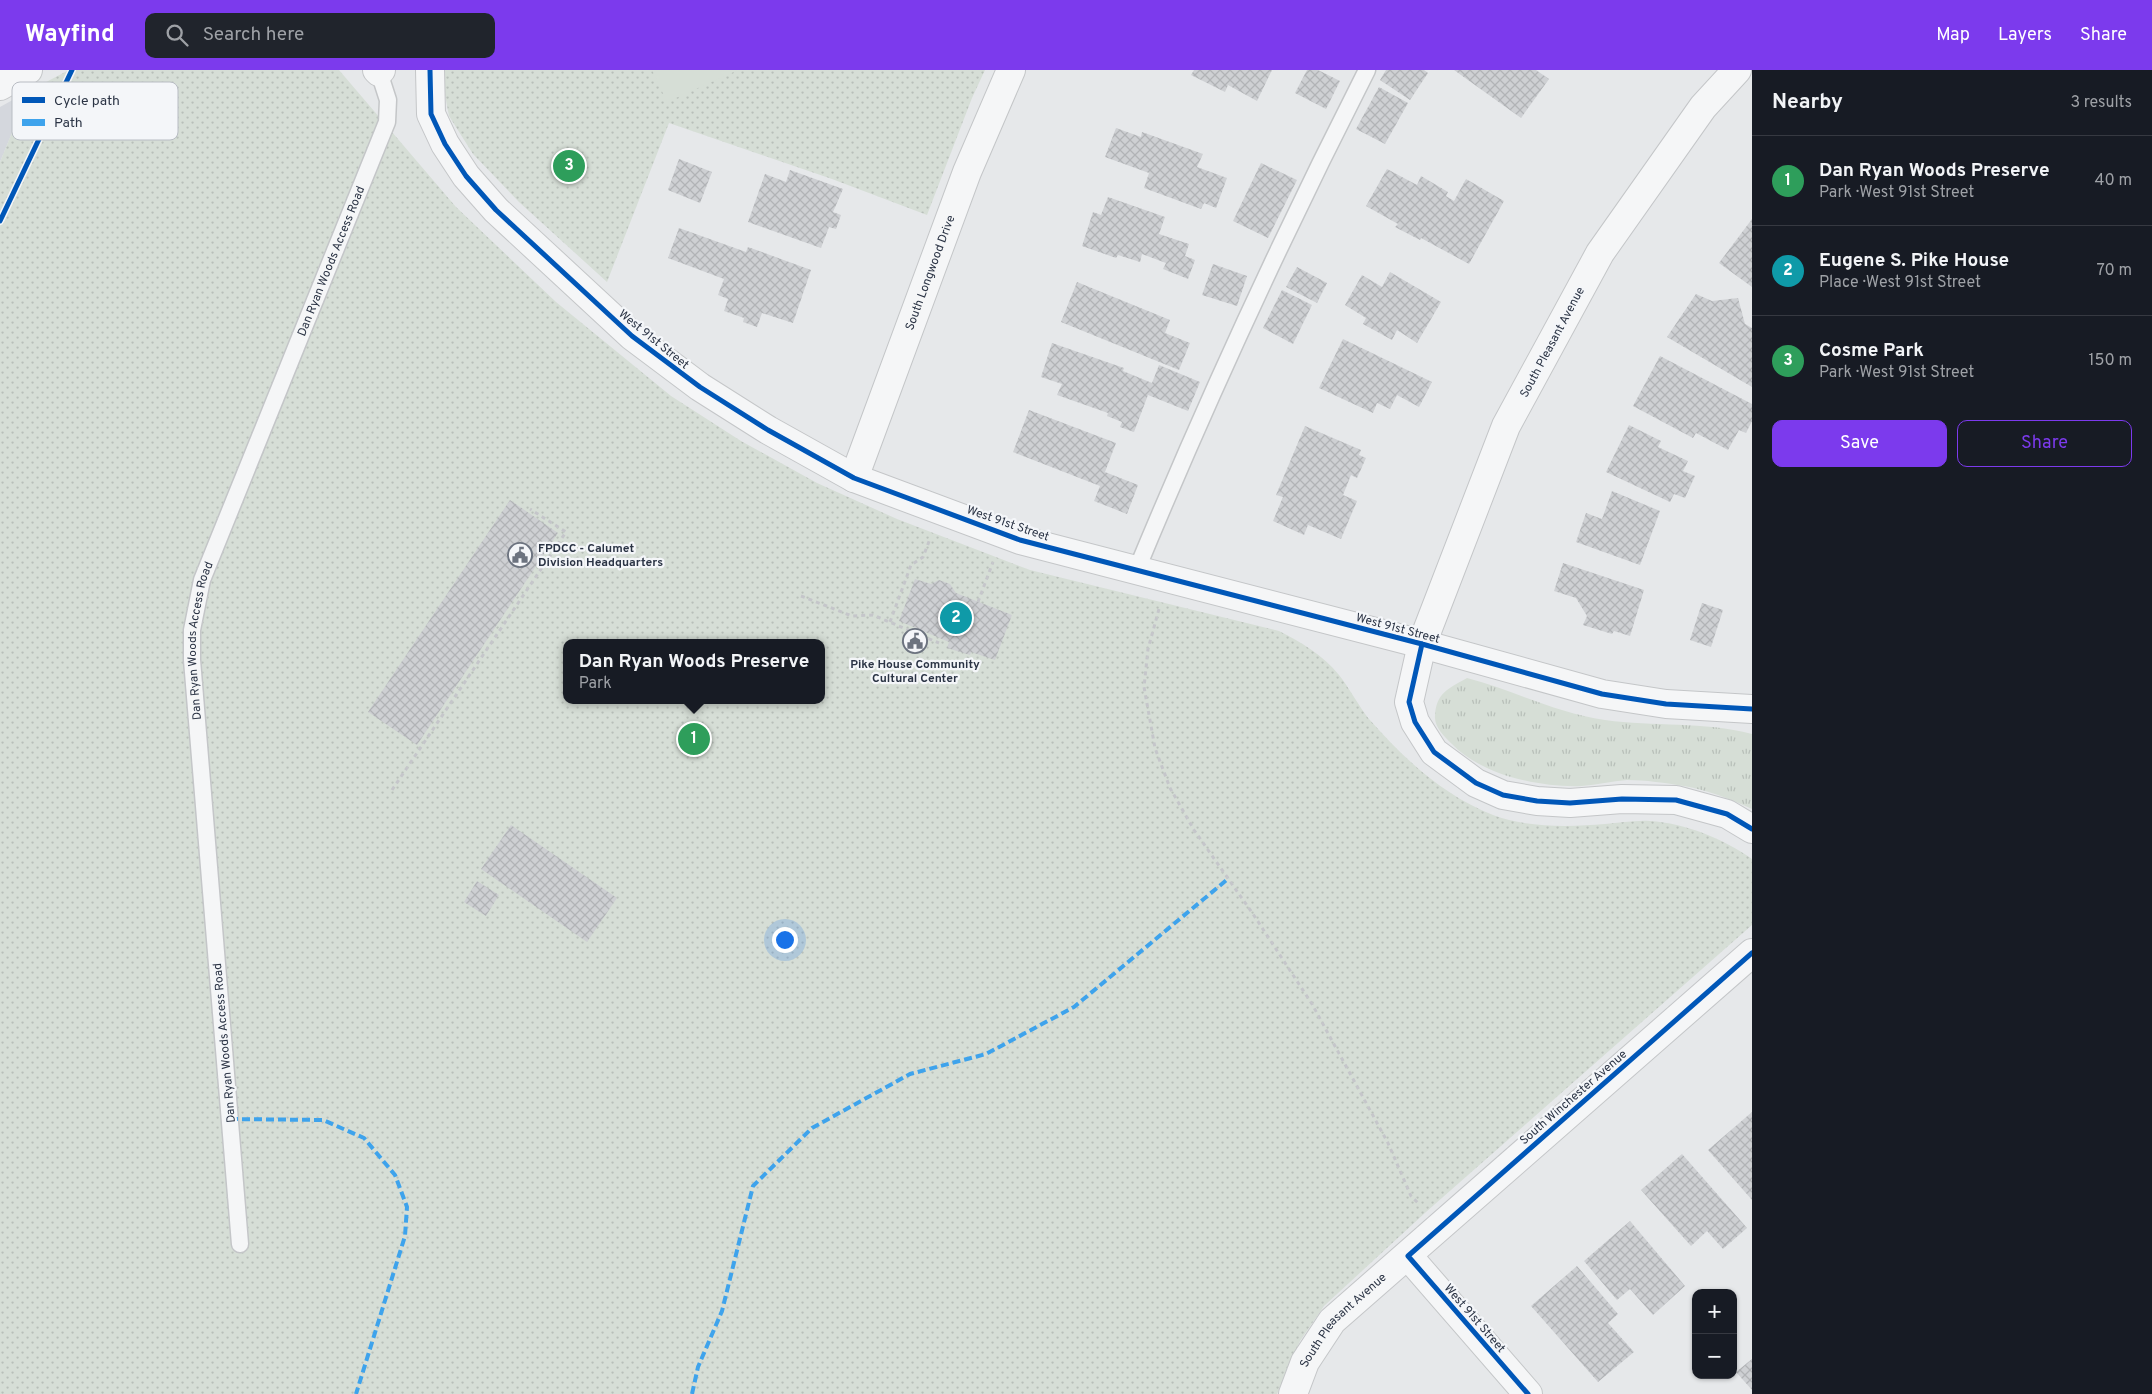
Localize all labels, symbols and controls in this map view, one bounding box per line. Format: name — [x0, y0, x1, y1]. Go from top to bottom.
search box — [145, 13, 495, 58]
text: Wayfind — [25, 20, 115, 50]
icon: search — [163, 21, 191, 49]
text: Search here — [203, 23, 304, 47]
text: Map — [1936, 24, 1970, 47]
text: Layers — [1998, 24, 2052, 47]
text: Share — [2080, 24, 2127, 47]
legend — [12, 82, 178, 140]
text: Nearby — [1772, 89, 1843, 116]
text: Cycle path — [54, 93, 120, 110]
text: 3 results — [2070, 93, 2132, 113]
text: Path — [54, 115, 83, 132]
pin: 3 — [553, 147, 585, 185]
text: Dan Ryan Woods Preserve — [1819, 159, 2050, 183]
text: 1 — [1785, 171, 1791, 191]
text: 40 m — [2094, 171, 2132, 191]
text: Park · West 91st Street — [1819, 183, 1974, 203]
street label: Dan Ryan Woods Access Road — [294, 184, 369, 339]
street label: South Longwood Drive — [902, 213, 959, 333]
text: Eugene S. Pike House — [1819, 249, 2009, 273]
text: 2 — [1783, 261, 1793, 281]
text: 70 m — [2097, 261, 2132, 281]
text: Place · West 91st Street — [1819, 273, 1981, 293]
street label: South Pleasant Avenue — [1517, 284, 1589, 401]
street label: West 91st Street — [615, 306, 692, 373]
text: Cosme Park — [1819, 339, 1924, 363]
text: 3 — [1783, 351, 1793, 371]
text: 150 m — [2089, 351, 2132, 371]
text: Park · West 91st Street — [1819, 363, 1974, 383]
button: Save — [1772, 420, 1947, 467]
button: Share — [1957, 420, 2132, 467]
street label: West 91st Street — [964, 502, 1051, 546]
place label: FPDCC - Calumet Division Headquarters — [538, 541, 663, 571]
public building icon: FPDCC - Calumet Division Headquarters — [507, 542, 533, 568]
street label: Dan Ryan Woods Access Road — [185, 559, 218, 721]
pin: 2 — [940, 599, 972, 637]
street label: West 91st Street — [1354, 610, 1442, 648]
public building icon: Pike House Community Cultural Center — [902, 628, 928, 654]
popup — [563, 639, 825, 704]
text: Dan Ryan Woods Preserve — [579, 650, 809, 674]
place label: Pike House Community Cultural Center — [850, 657, 980, 687]
text: Park — [579, 674, 612, 694]
pin: 1 — [678, 720, 710, 758]
your location — [772, 927, 798, 953]
street label: Dan Ryan Woods Access Road — [210, 962, 240, 1124]
street label: South Winchester Avenue — [1517, 1047, 1631, 1149]
street label: South Pleasant Avenue — [1297, 1270, 1390, 1370]
street label: West 91st Street — [1440, 1281, 1509, 1356]
map controls — [1692, 1289, 1737, 1379]
button: + — [1692, 1289, 1737, 1334]
button: − — [1692, 1334, 1737, 1379]

